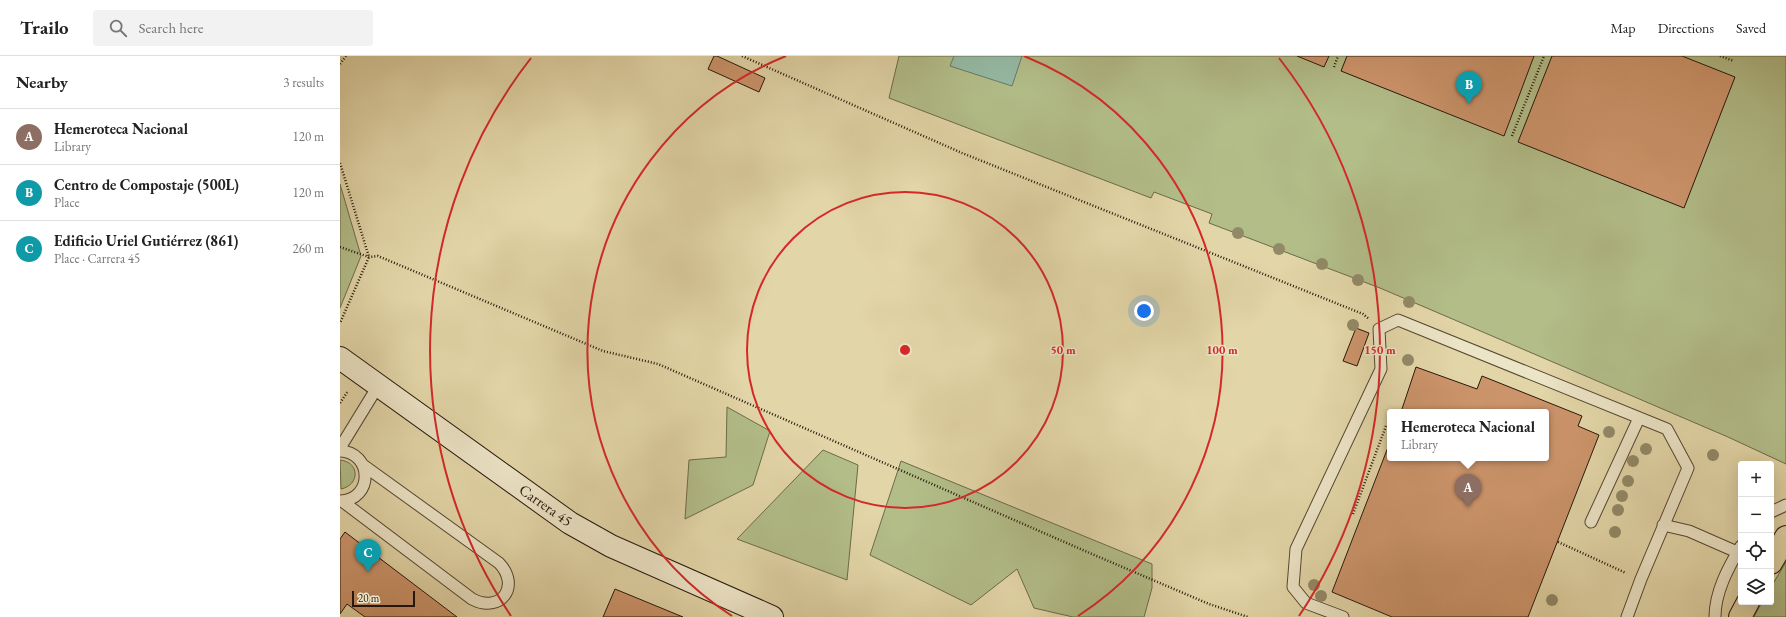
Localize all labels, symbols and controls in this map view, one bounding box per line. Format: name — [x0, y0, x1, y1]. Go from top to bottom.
search box — [93, 10, 373, 46]
text: Trailo — [20, 15, 69, 40]
icon: search — [107, 17, 129, 39]
text: Search here — [139, 18, 204, 37]
text: Map — [1610, 19, 1636, 37]
text: Directions — [1658, 19, 1714, 37]
text: Saved — [1736, 19, 1766, 37]
text: Nearby — [16, 71, 68, 93]
pin: B — [1456, 71, 1482, 104]
text: 3 results — [283, 74, 324, 91]
text: Hemeroteca Nacional — [54, 119, 188, 138]
text: A — [24, 128, 34, 145]
text: 120 m — [293, 128, 324, 145]
text: Library — [54, 138, 91, 155]
text: Centro de Compostaje (500L) — [54, 175, 239, 194]
text: B — [25, 184, 33, 201]
text: 120 m — [293, 184, 324, 201]
text: Place — [54, 194, 80, 211]
text: Edificio Uriel Gutiérrez (861) — [54, 231, 238, 250]
text: C — [24, 240, 34, 257]
text: 260 m — [293, 240, 324, 257]
text: Place · Carrera 45 — [54, 250, 140, 267]
your location — [1134, 301, 1154, 321]
text: 50 m — [1050, 342, 1076, 358]
text: 100 m — [1206, 342, 1238, 358]
text: 150 m — [1364, 342, 1396, 358]
centre of rings — [898, 343, 912, 357]
popup — [1387, 409, 1549, 461]
text: Hemeroteca Nacional — [1401, 417, 1535, 436]
text: Library — [1401, 436, 1438, 453]
map controls — [1738, 461, 1774, 605]
button: + — [1738, 461, 1774, 497]
pin: A — [1455, 474, 1481, 507]
street label: Carrera 45 — [516, 480, 576, 530]
button: − — [1738, 497, 1774, 533]
button: locate — [1738, 533, 1774, 569]
pin: C — [355, 539, 381, 572]
button: layers — [1738, 569, 1774, 605]
scale bar — [352, 589, 415, 608]
text: 20 m — [358, 591, 379, 605]

